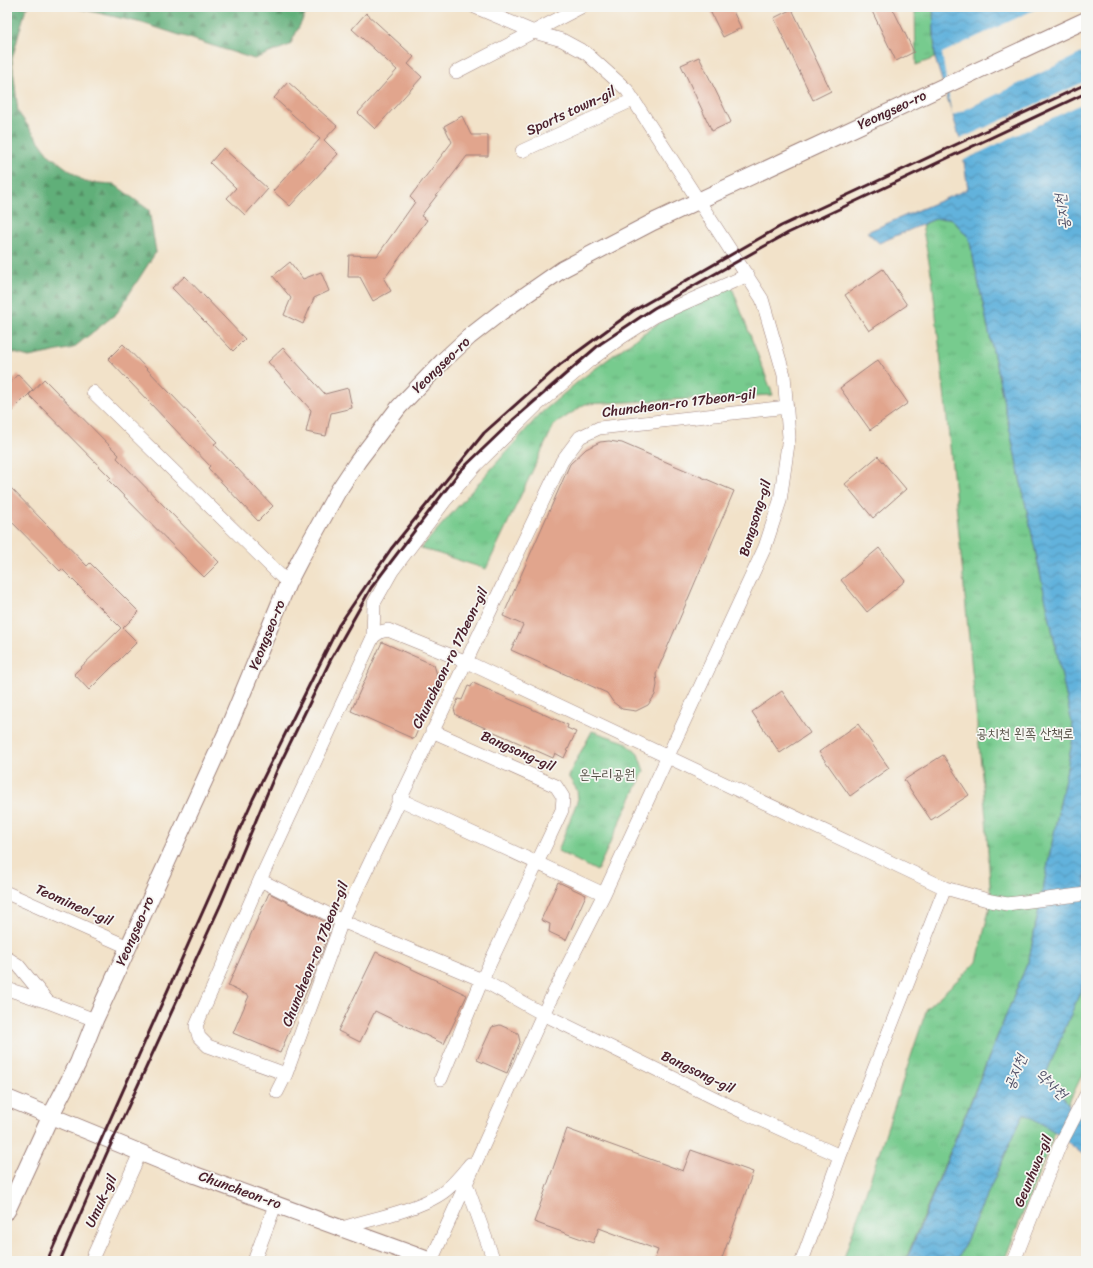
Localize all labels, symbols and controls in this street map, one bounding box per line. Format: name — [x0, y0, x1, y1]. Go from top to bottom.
street label: Sports town-gil — [522, 79, 621, 143]
street label: Yeongseo-ro — [853, 83, 931, 137]
water label: 공지천 — [1047, 191, 1077, 232]
street label: Yeongseo-ro — [406, 330, 476, 400]
street label: Chuncheon-ro 17beon-gil — [601, 381, 758, 425]
street label: Bangsong-gil — [731, 475, 779, 560]
street label: Chuncheon-ro 17beon-gil — [405, 582, 496, 733]
street label: Yeongseo-ro — [242, 596, 292, 674]
park label: 공치천 왼쪽 산책로 — [976, 721, 1074, 746]
street label: Bangsong-gil — [477, 723, 560, 779]
park label: 온누리공원 — [579, 762, 635, 787]
street label: Teomineol-gil — [31, 877, 118, 934]
street label: Chuncheon-ro 17beon-gil — [274, 877, 356, 1030]
street label: Yeongseo-ro — [109, 892, 161, 970]
street label: Bangsong-gil — [657, 1043, 740, 1101]
water label: 공지천 — [996, 1049, 1035, 1094]
water label: 약사천 — [1030, 1062, 1075, 1107]
street label: Geunhwa-gil — [1007, 1130, 1060, 1211]
street label: Chuncheon-ro — [195, 1163, 285, 1217]
street label: Umuk-gil — [78, 1169, 125, 1232]

